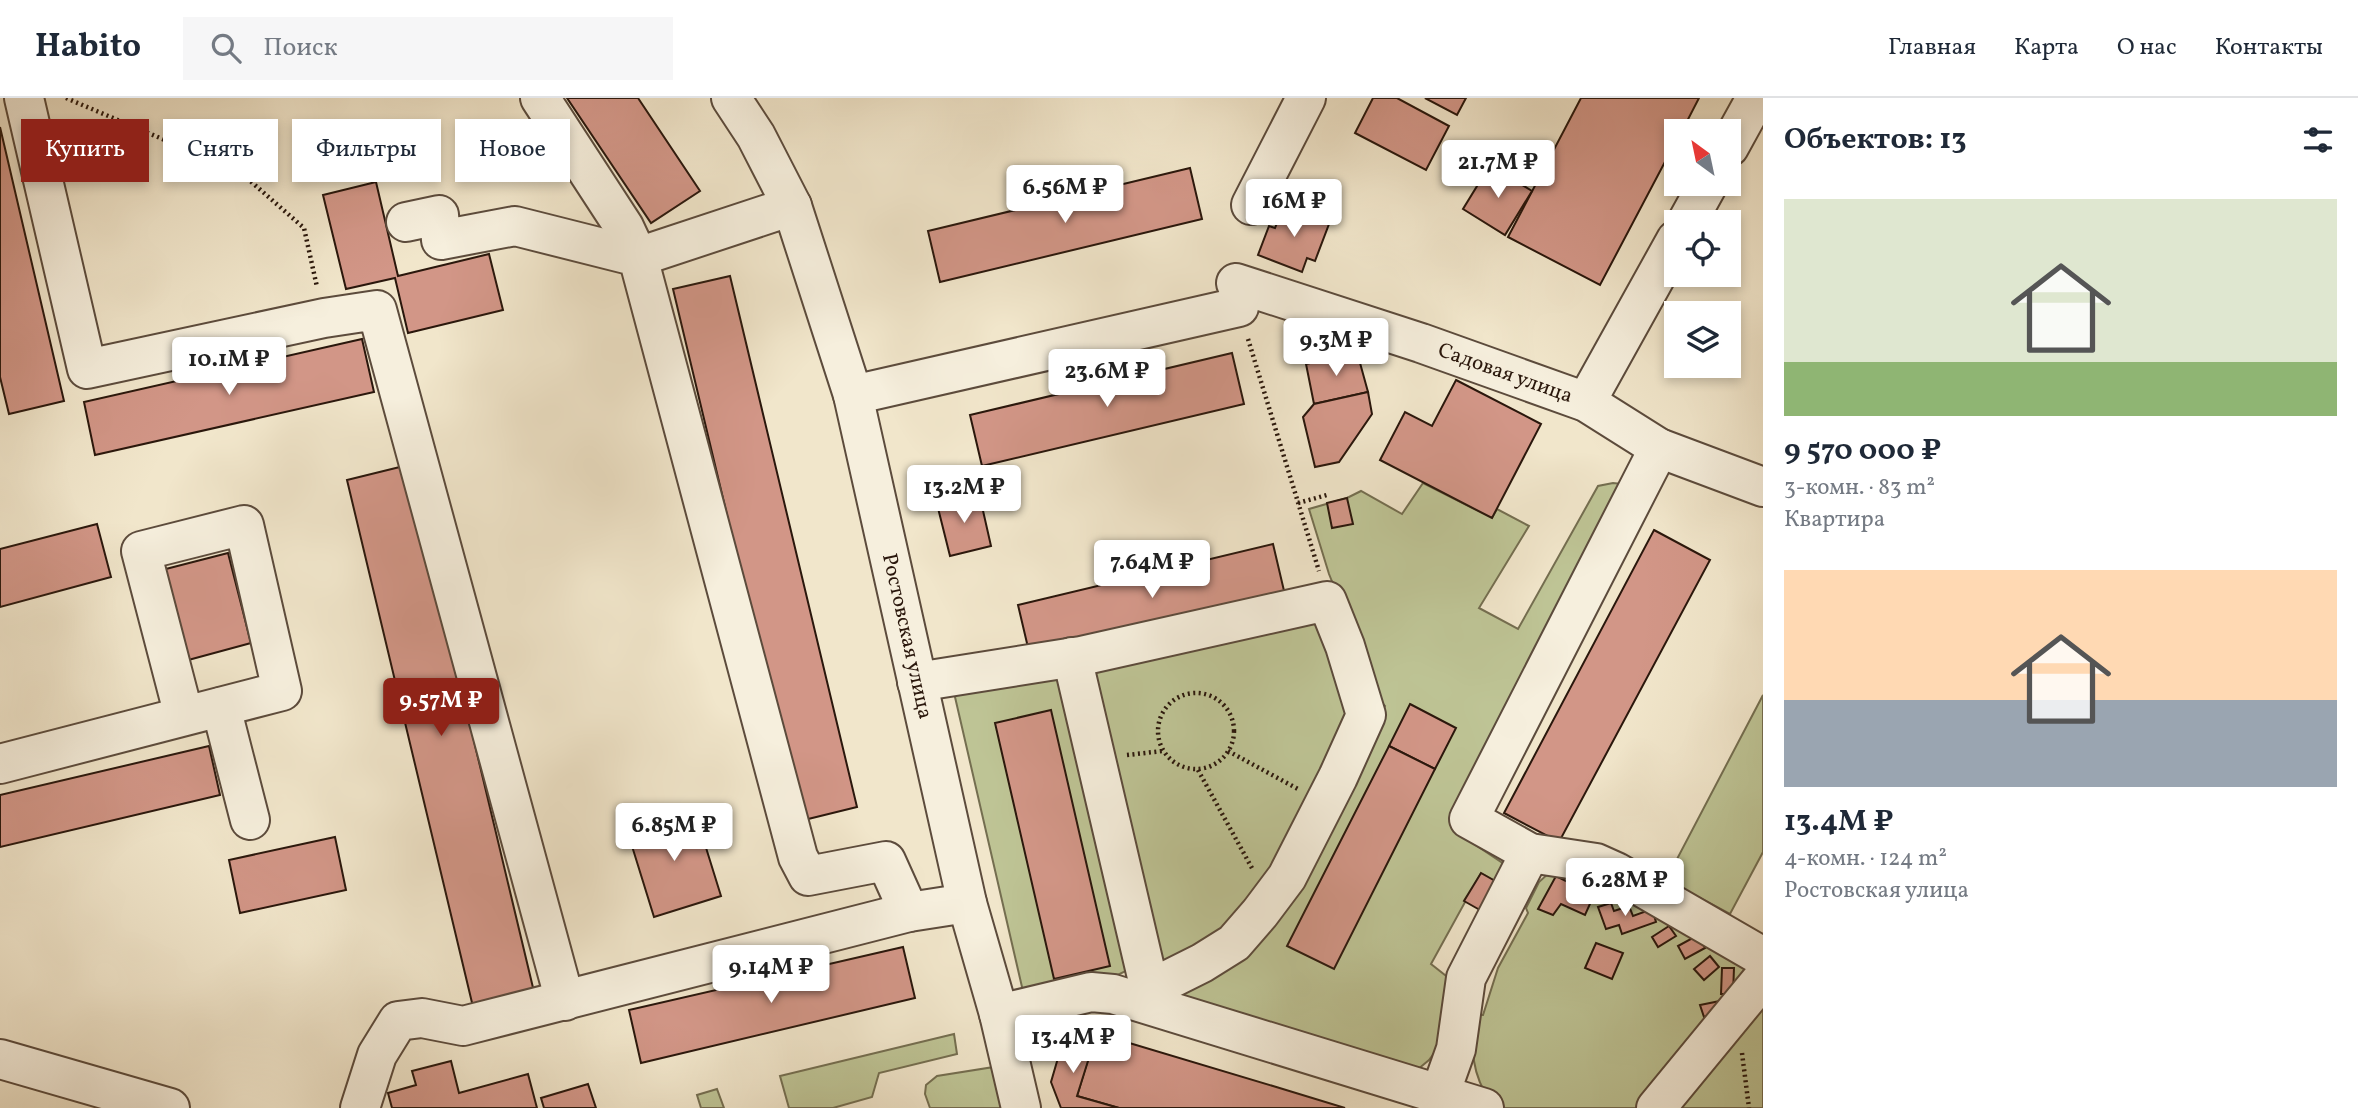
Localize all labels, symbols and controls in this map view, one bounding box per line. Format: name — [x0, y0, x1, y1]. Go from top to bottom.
search box — [183, 17, 673, 80]
text: Habito — [35, 25, 141, 71]
icon: search — [207, 29, 245, 67]
text: Поиск — [263, 30, 338, 66]
text: Главная — [1888, 31, 1976, 65]
text: Карта — [2014, 31, 2079, 65]
text: О нас — [2117, 31, 2177, 65]
text: Контакты — [2215, 31, 2323, 65]
chip: Купить — [21, 119, 149, 182]
chip: Снять — [163, 119, 278, 182]
chip: Фильтры — [292, 119, 441, 182]
chip: Новое — [455, 119, 570, 182]
north arrow — [1664, 119, 1741, 196]
map controls — [1664, 119, 1741, 378]
text: Объектов: 13 — [1784, 119, 1967, 161]
icon: filters — [2299, 121, 2337, 159]
pin: 21.7M ₽ — [1433, 140, 1563, 200]
text: 21.7M ₽ — [1458, 147, 1538, 179]
pin: 6.56M ₽ — [1000, 166, 1130, 225]
text: 6.56M ₽ — [1022, 172, 1108, 204]
pin: 16M ₽ — [1245, 180, 1343, 239]
text: 16M ₽ — [1262, 186, 1326, 218]
button: locate — [1664, 210, 1741, 287]
icon: home — [1998, 245, 2124, 371]
button: layers — [1664, 301, 1741, 378]
pin: 9.3M ₽ — [1279, 318, 1393, 378]
text: 9.3M ₽ — [1299, 325, 1373, 357]
street label: Садовая улица — [1434, 336, 1577, 411]
pin: 10.1M ₽ — [164, 338, 294, 397]
text: 10.1M ₽ — [188, 344, 270, 376]
pin: 23.6M ₽ — [1042, 350, 1172, 409]
text: 23.6M ₽ — [1064, 356, 1150, 388]
text: 9 570 000 ₽ — [1784, 430, 1941, 472]
pin: 13.2M ₽ — [899, 466, 1029, 525]
text: 13.2M ₽ — [923, 472, 1005, 504]
text: 3-комн. · 83 m² — [1784, 472, 1935, 504]
text: Квартира — [1784, 504, 1885, 536]
pin: 7.64M ₽ — [1087, 540, 1217, 600]
text: 7.64M ₽ — [1110, 547, 1194, 579]
street label: Ростовская улица — [874, 551, 940, 722]
icon: home — [1998, 616, 2124, 742]
pin: 9.57M ₽ — [376, 678, 506, 738]
text: 9.57M ₽ — [399, 685, 483, 717]
text: 13.4M ₽ — [1784, 801, 1894, 843]
pin: 6.85M ₽ — [609, 804, 739, 863]
text: 6.85M ₽ — [632, 810, 716, 842]
text: 4-комн. · 124 m² — [1784, 843, 1947, 875]
pin: 6.28M ₽ — [1560, 858, 1690, 918]
text: 6.28M ₽ — [1582, 865, 1668, 897]
text: Ростовская улица — [1784, 875, 1969, 907]
pin: 9.14M ₽ — [706, 946, 836, 1005]
text: 9.14M ₽ — [728, 952, 814, 984]
pin: 13.4M ₽ — [1008, 1016, 1138, 1075]
text: 13.4M ₽ — [1031, 1022, 1115, 1054]

